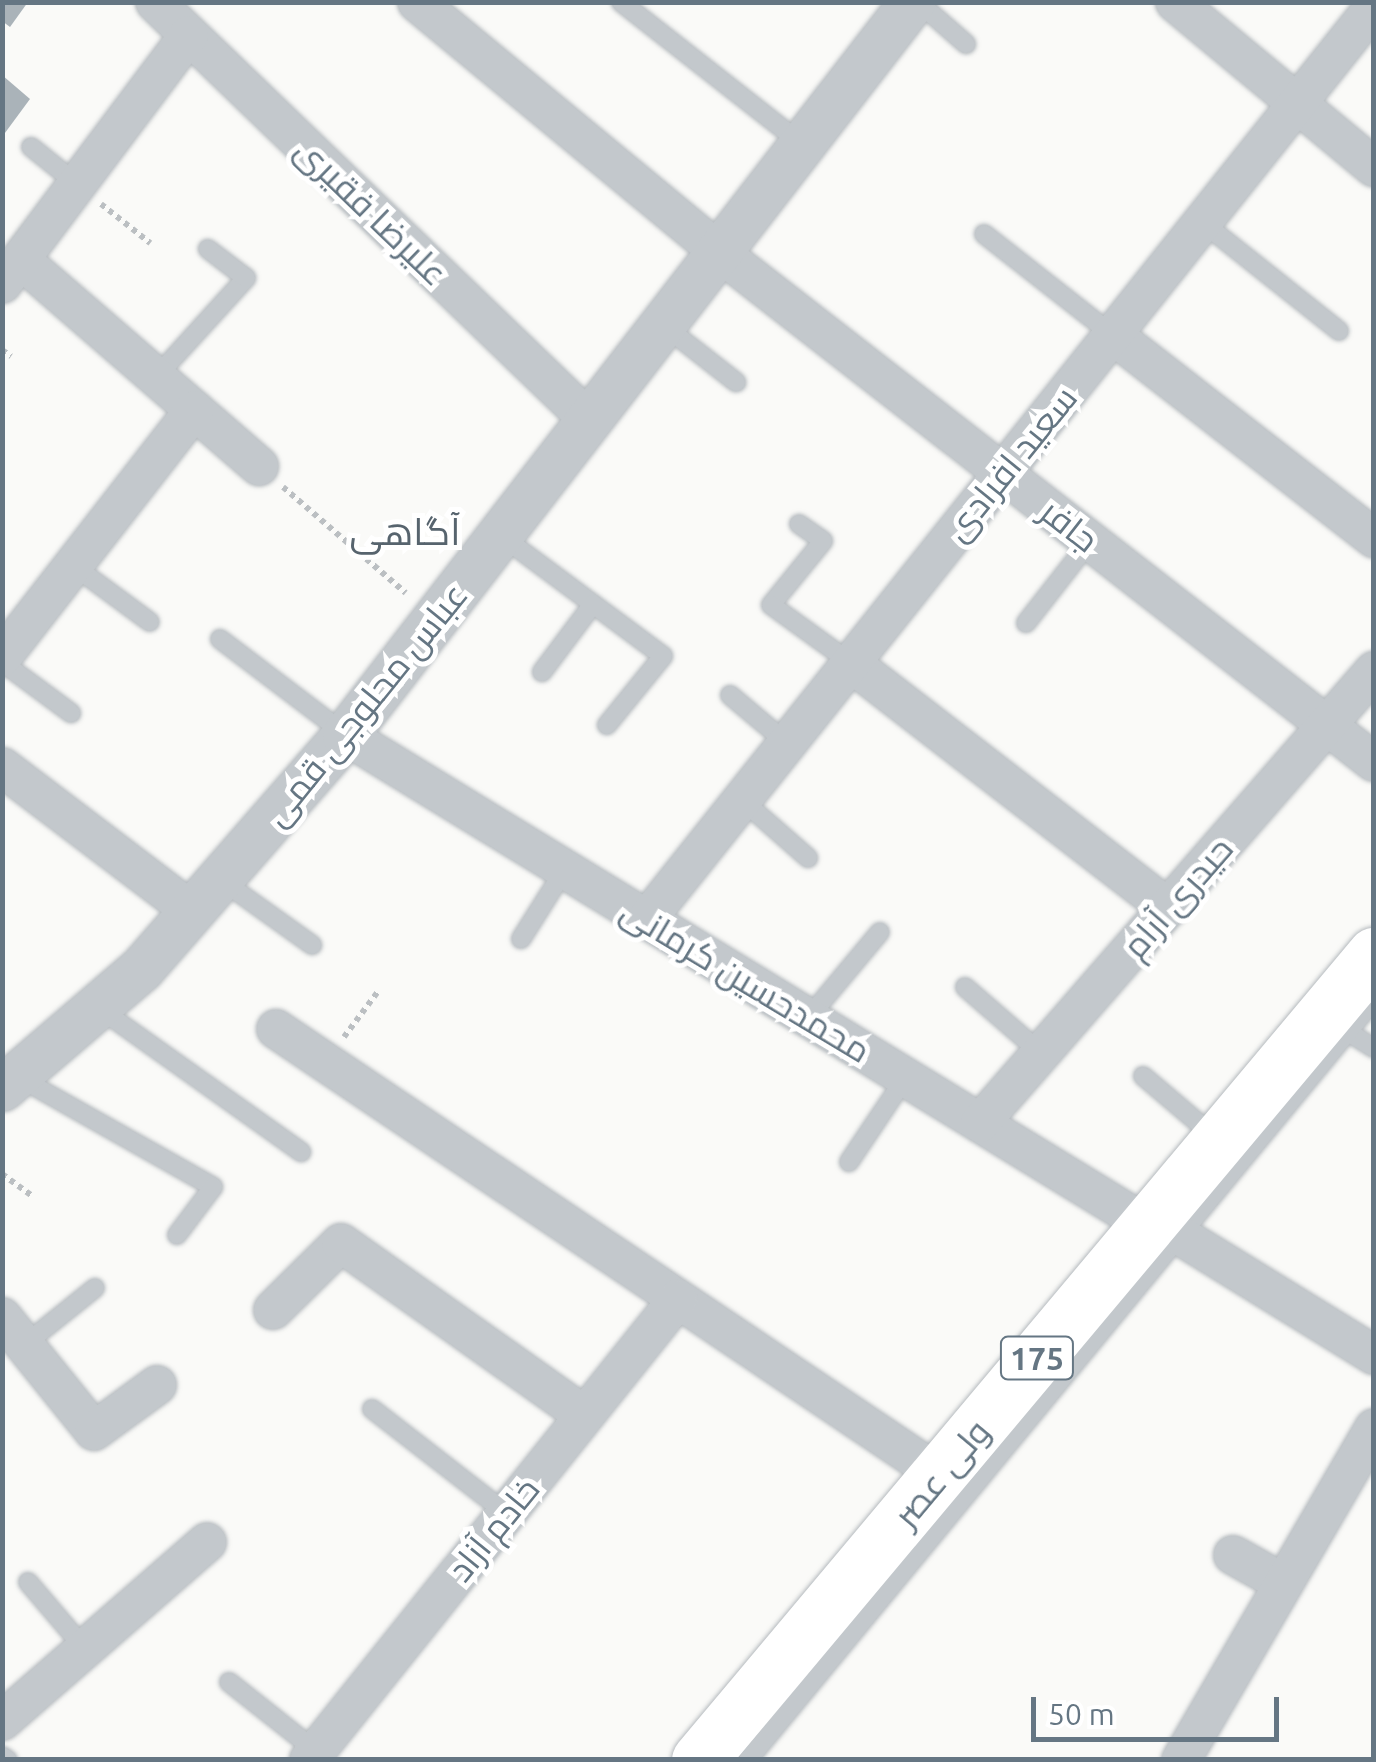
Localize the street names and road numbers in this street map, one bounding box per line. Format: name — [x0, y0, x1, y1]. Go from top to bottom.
street label: علیرضا فقیری — [287, 128, 457, 294]
street label: سعید افرادی — [935, 377, 1085, 549]
street label: جافر — [1033, 490, 1107, 560]
street label: عباس محلوجی قمی — [254, 574, 476, 834]
street label: حیدری آرام — [1113, 828, 1241, 966]
street label: محمدحسین کرمانی — [614, 889, 878, 1071]
road number: 175 — [1000, 1331, 1074, 1385]
street label: ولی عصر — [884, 1411, 998, 1535]
street label: خادم آزاد — [438, 1469, 548, 1589]

